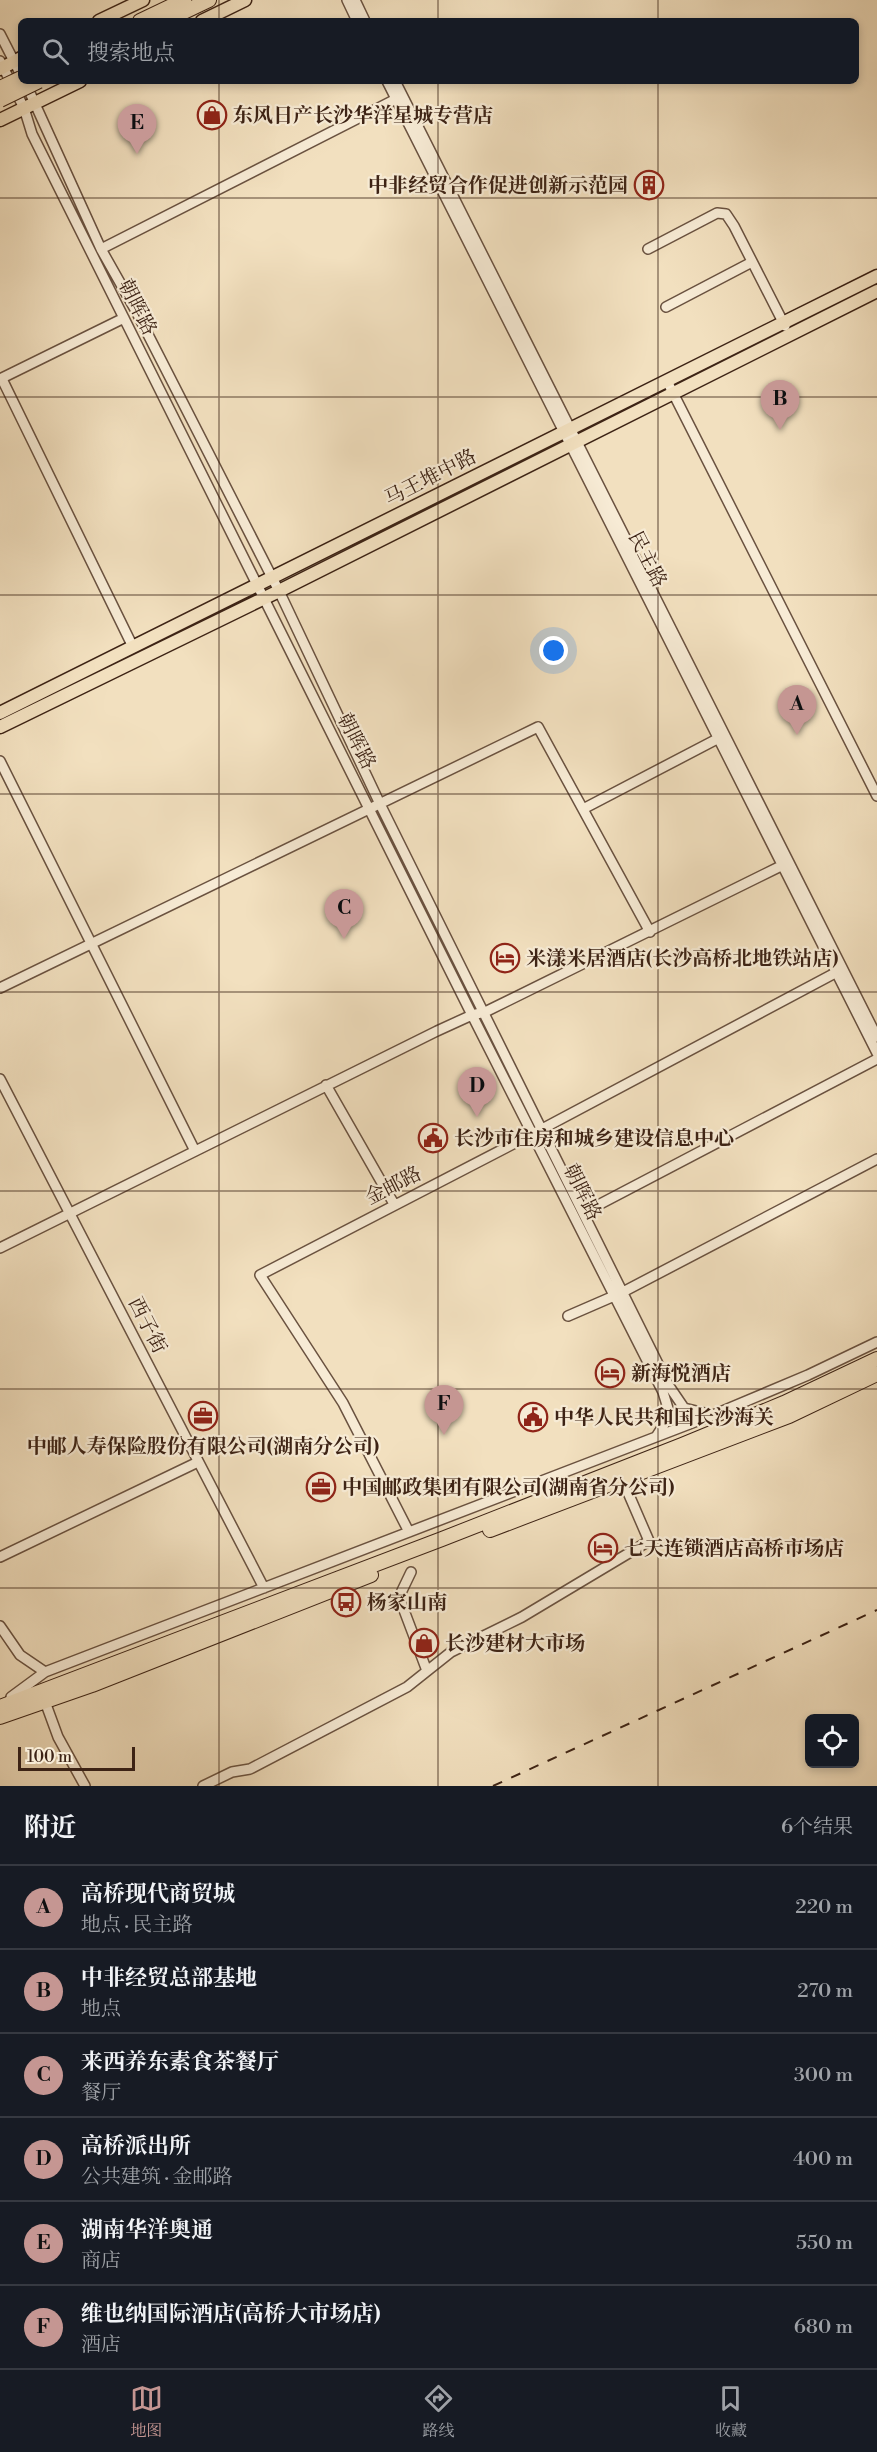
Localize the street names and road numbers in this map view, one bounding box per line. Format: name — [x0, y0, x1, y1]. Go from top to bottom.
street label: 朝晖路 — [112, 275, 161, 340]
street label: 马王堆中路 — [380, 444, 481, 512]
street label: 民主路 — [622, 527, 671, 592]
street label: 朝晖路 — [331, 709, 380, 774]
street label: 朝晖路 — [557, 1160, 606, 1225]
street label: 金邮路 — [361, 1162, 426, 1211]
street label: 西子街 — [122, 1293, 171, 1358]

